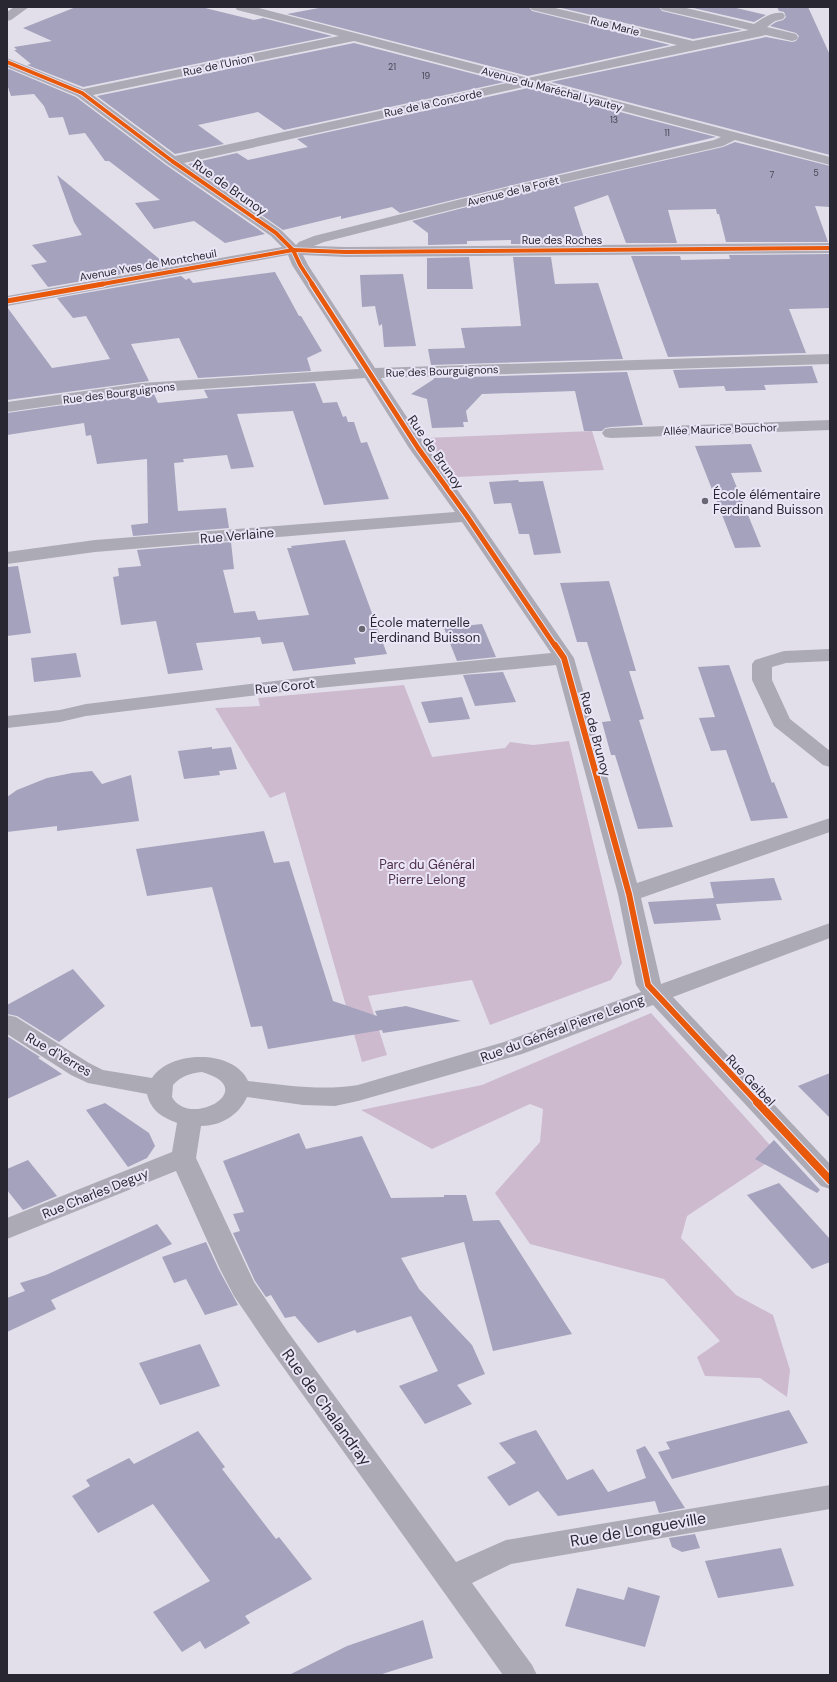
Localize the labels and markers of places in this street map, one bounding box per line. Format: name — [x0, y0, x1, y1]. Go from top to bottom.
place label: École élémentaire Ferdinand Buisson — [713, 485, 823, 518]
marker: École élémentaire Ferdinand Buisson — [700, 496, 710, 506]
place label: École maternelle Ferdinand Buisson — [370, 613, 480, 646]
marker: École maternelle Ferdinand Buisson — [357, 624, 367, 634]

